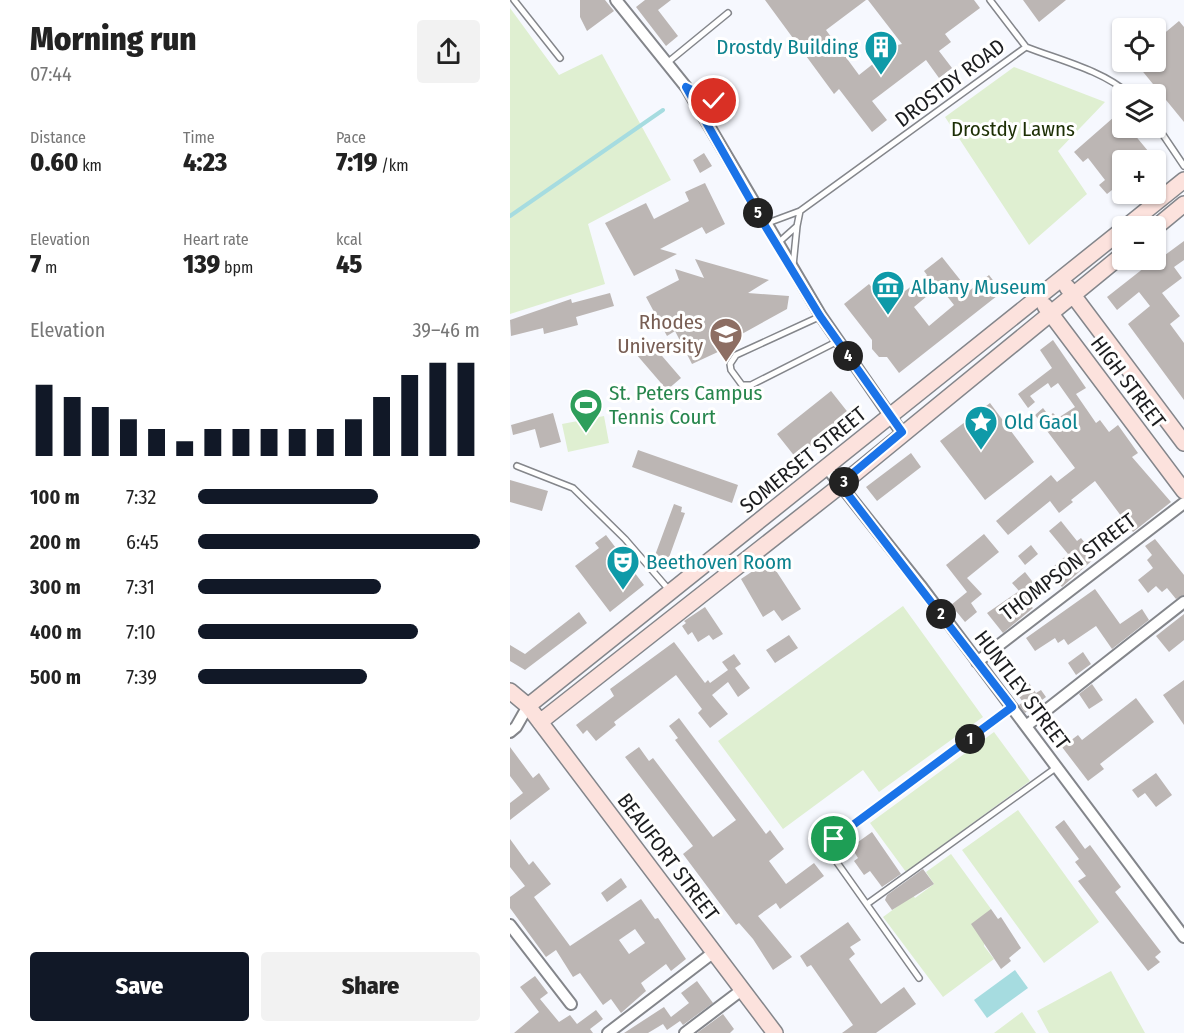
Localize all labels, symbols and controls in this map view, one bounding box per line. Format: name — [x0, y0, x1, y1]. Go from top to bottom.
map controls — [1112, 18, 1166, 270]
button: locate — [1112, 18, 1166, 72]
text: Morning run — [30, 19, 197, 59]
button: share — [417, 20, 480, 83]
building icon: Drostdy Building — [863, 29, 899, 76]
street label: DROSTDY ROAD — [890, 33, 1010, 133]
place label: Drostdy Building — [716, 34, 858, 60]
text: 07:44 — [30, 62, 72, 86]
pin — [688, 75, 739, 126]
icon: check — [697, 84, 730, 117]
button: layers — [1112, 84, 1166, 138]
park label: Drostdy Lawns — [951, 116, 1075, 142]
text: Distance — [30, 128, 86, 147]
text: Time — [183, 128, 215, 147]
text: Pace — [336, 128, 366, 147]
text: 0.60 — [30, 147, 78, 178]
text: 4:23 — [183, 147, 227, 178]
text: 7:19 — [336, 147, 377, 178]
button: + — [1112, 150, 1166, 204]
text: km — [78, 156, 102, 175]
text: /km — [377, 156, 408, 175]
pin: 5 — [743, 198, 773, 228]
text: 5 — [754, 203, 762, 222]
button: − — [1112, 216, 1166, 270]
text: Elevation — [30, 230, 90, 249]
text: Heart rate — [183, 230, 249, 249]
text: kcal — [336, 230, 362, 249]
text: 7 — [30, 249, 41, 280]
text: 139 — [183, 249, 220, 280]
text: 45 — [336, 249, 362, 280]
text: m — [41, 258, 57, 277]
text: bpm — [220, 258, 253, 277]
museum icon: Albany Museum — [870, 269, 906, 316]
place label: Albany Museum — [911, 274, 1046, 300]
place label: Rhodes University — [617, 309, 704, 359]
school or university icon: Rhodes University — [708, 316, 744, 363]
text: Elevation — [30, 318, 105, 342]
text: 39–46 m — [413, 318, 480, 342]
street label: HIGH STREET — [1085, 331, 1171, 433]
pin: 4 — [833, 341, 863, 371]
text: 4 — [844, 346, 852, 365]
place label: St. Peters Campus Tennis Court — [609, 380, 762, 430]
sports icon: St. Peters Campus Tennis Court — [568, 387, 604, 434]
street label: SOMERSET STREET — [735, 401, 872, 519]
place icon: Old Gaol — [963, 404, 999, 451]
place label: Old Gaol — [1004, 409, 1078, 435]
pin: 3 — [829, 467, 859, 497]
text: 3 — [840, 472, 848, 491]
text: 100 m — [30, 485, 80, 509]
text: 7:32 — [126, 485, 156, 509]
street label: THOMPSON STREET — [995, 507, 1141, 626]
text: 200 m — [30, 530, 81, 554]
text: 6:45 — [126, 530, 159, 554]
theatre icon: Beethoven Room — [605, 544, 641, 591]
place label: Beethoven Room — [646, 549, 792, 575]
text: 300 m — [30, 575, 81, 599]
text: 7:31 — [126, 575, 155, 599]
pin: 2 — [926, 599, 956, 629]
text: 2 — [937, 604, 945, 623]
text: 400 m — [30, 620, 82, 644]
text: 7:10 — [126, 620, 156, 644]
street label: HUNTLEY STREET — [969, 625, 1075, 755]
text: 500 m — [30, 665, 81, 689]
text: 7:39 — [126, 665, 157, 689]
pin: 1 — [955, 724, 985, 754]
text: 1 — [967, 729, 973, 748]
street label: BEAUFORT STREET — [612, 788, 725, 926]
pin — [808, 813, 859, 864]
icon: arrive — [817, 822, 850, 855]
button: Save — [30, 952, 249, 1021]
button: Share — [261, 952, 480, 1021]

